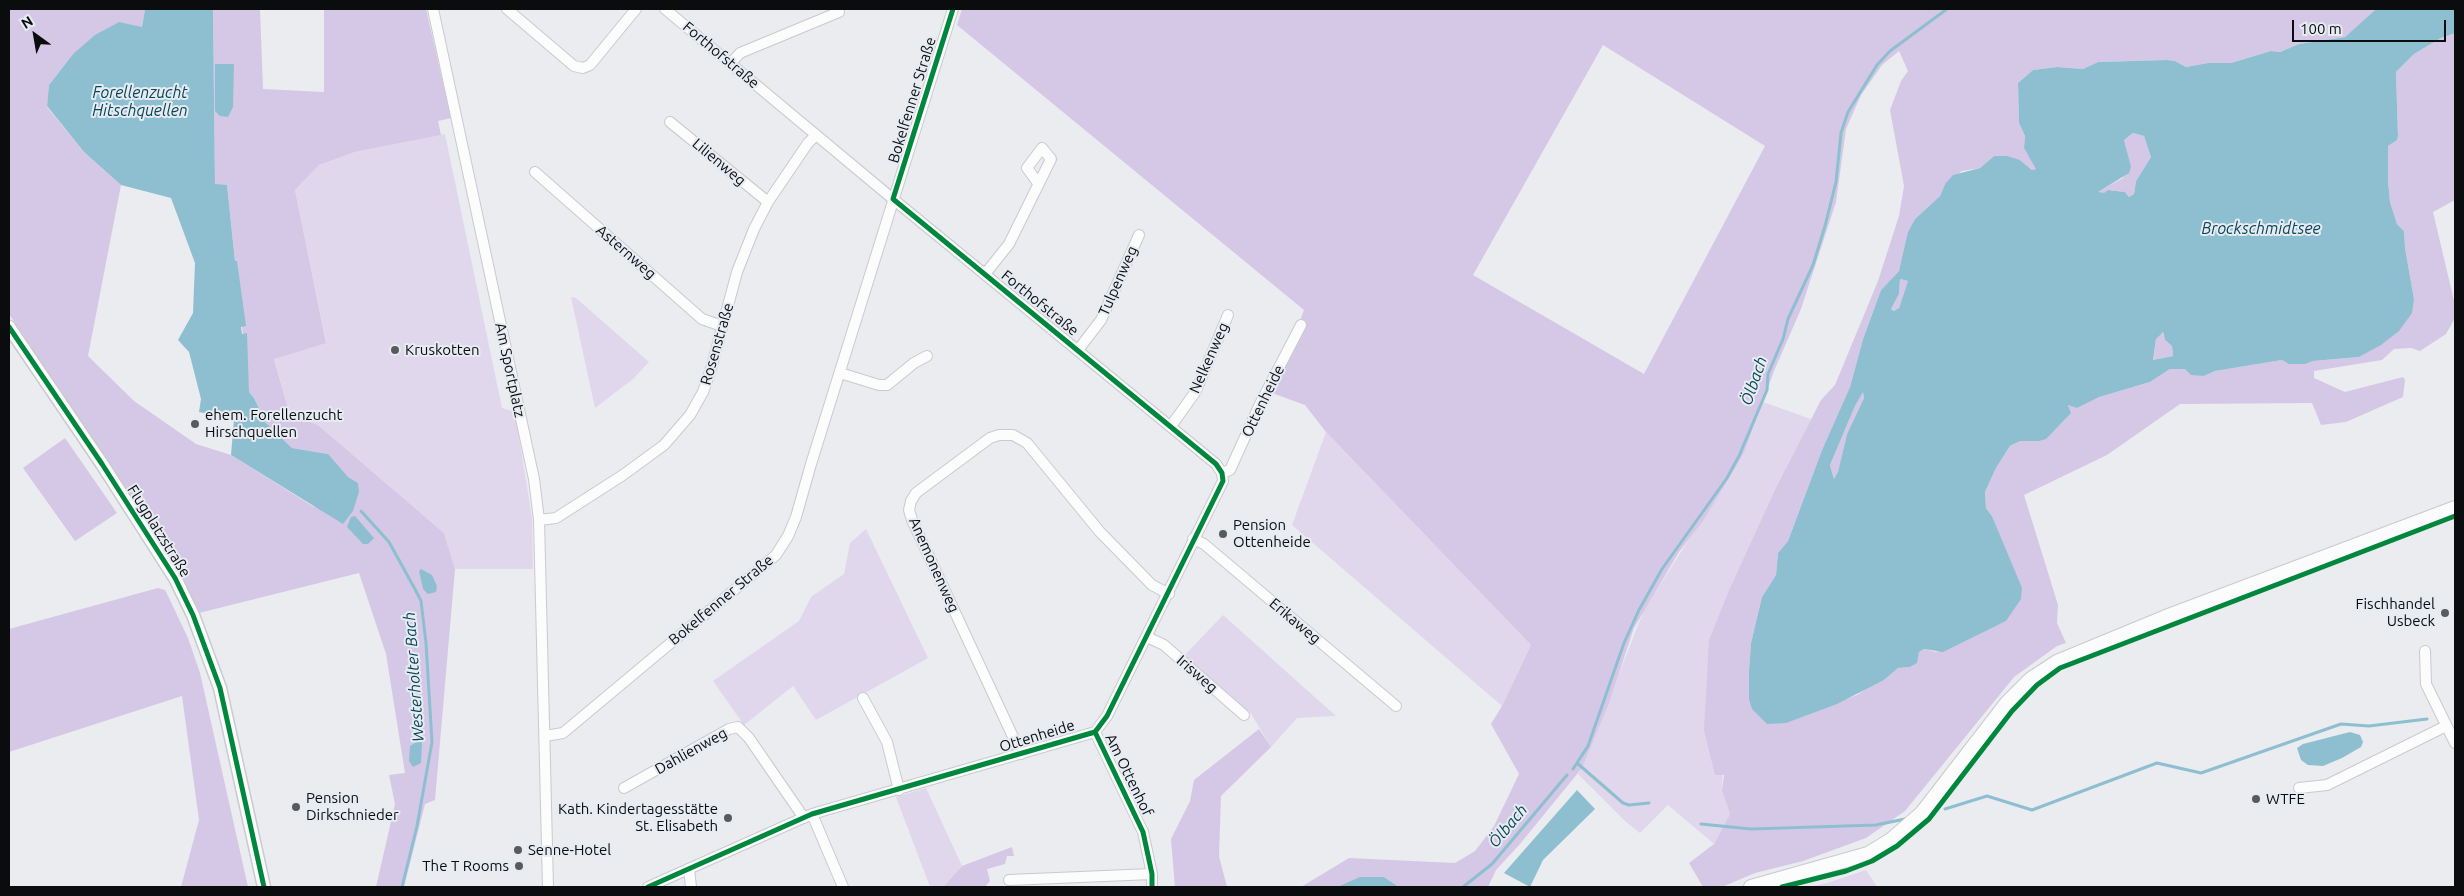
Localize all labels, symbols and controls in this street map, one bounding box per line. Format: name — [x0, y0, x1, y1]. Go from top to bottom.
north arrow — [10, 10, 60, 60]
scale bar — [2294, 10, 2448, 42]
text: N — [18, 13, 36, 32]
street label: Forthofstraße — [679, 18, 763, 92]
text: 100 m — [2300, 20, 2342, 37]
street label: Bokelfenner Straße — [884, 35, 940, 165]
water label: Forellenzucht Hitschquellen — [92, 83, 188, 121]
street label: Lilienweg — [689, 134, 749, 190]
water label: Brockschmidtsee — [2201, 219, 2321, 239]
street label: Asternweg — [592, 221, 660, 283]
street label: Tulpenweg — [1095, 243, 1141, 319]
street label: Forthofstraße — [998, 266, 1082, 340]
street label: Rosenstraße — [697, 301, 737, 387]
street label: Nelkenweg — [1185, 320, 1233, 396]
street label: Am Sportplatz — [491, 321, 529, 419]
place label: Kruskotten — [405, 341, 480, 359]
marker: Kruskotten — [389, 344, 401, 356]
water label: Ölbach — [1737, 354, 1771, 408]
street label: Ottenheide — [1238, 362, 1288, 440]
place label: ehem. Forellenzucht Hirschquellen — [205, 406, 342, 441]
marker: ehem. Forellenzucht Hirschquellen — [189, 418, 201, 430]
street label: Flugplatzstraße — [123, 482, 195, 580]
street label: Anemonenweg — [905, 515, 963, 615]
place label: Pension Ottenheide — [1233, 516, 1311, 551]
marker: Pension Ottenheide — [1217, 528, 1229, 540]
street label: Bokelfenner Straße — [665, 551, 777, 649]
street label: Erikaweg — [1266, 594, 1324, 648]
place label: Fischhandel Usbeck — [2356, 595, 2435, 630]
marker: Fischhandel Usbeck — [2439, 607, 2451, 619]
water label: Westerholter Bach — [400, 611, 428, 743]
street label: Irisweg — [1173, 651, 1221, 697]
street label: Ottenheide — [997, 716, 1077, 756]
street label: Dahlienweg — [652, 724, 730, 778]
street label: Am Ottenhof — [1101, 731, 1157, 819]
place label: Pension Dirkschnieder — [306, 789, 399, 824]
place label: WTFE — [2266, 790, 2305, 808]
marker: WTFE — [2250, 793, 2262, 805]
place label: Kath. Kindertagesstätte St. Elisabeth — [558, 800, 718, 835]
marker: Pension Dirkschnieder — [290, 801, 302, 813]
water label: Ölbach — [1484, 801, 1532, 851]
marker: Kath. Kindertagesstätte St. Elisabeth — [722, 812, 734, 824]
place label: Senne-Hotel — [528, 841, 611, 859]
marker: Senne-Hotel — [512, 844, 524, 856]
place label: The T Rooms — [422, 857, 509, 875]
marker: The T Rooms — [513, 860, 525, 872]

